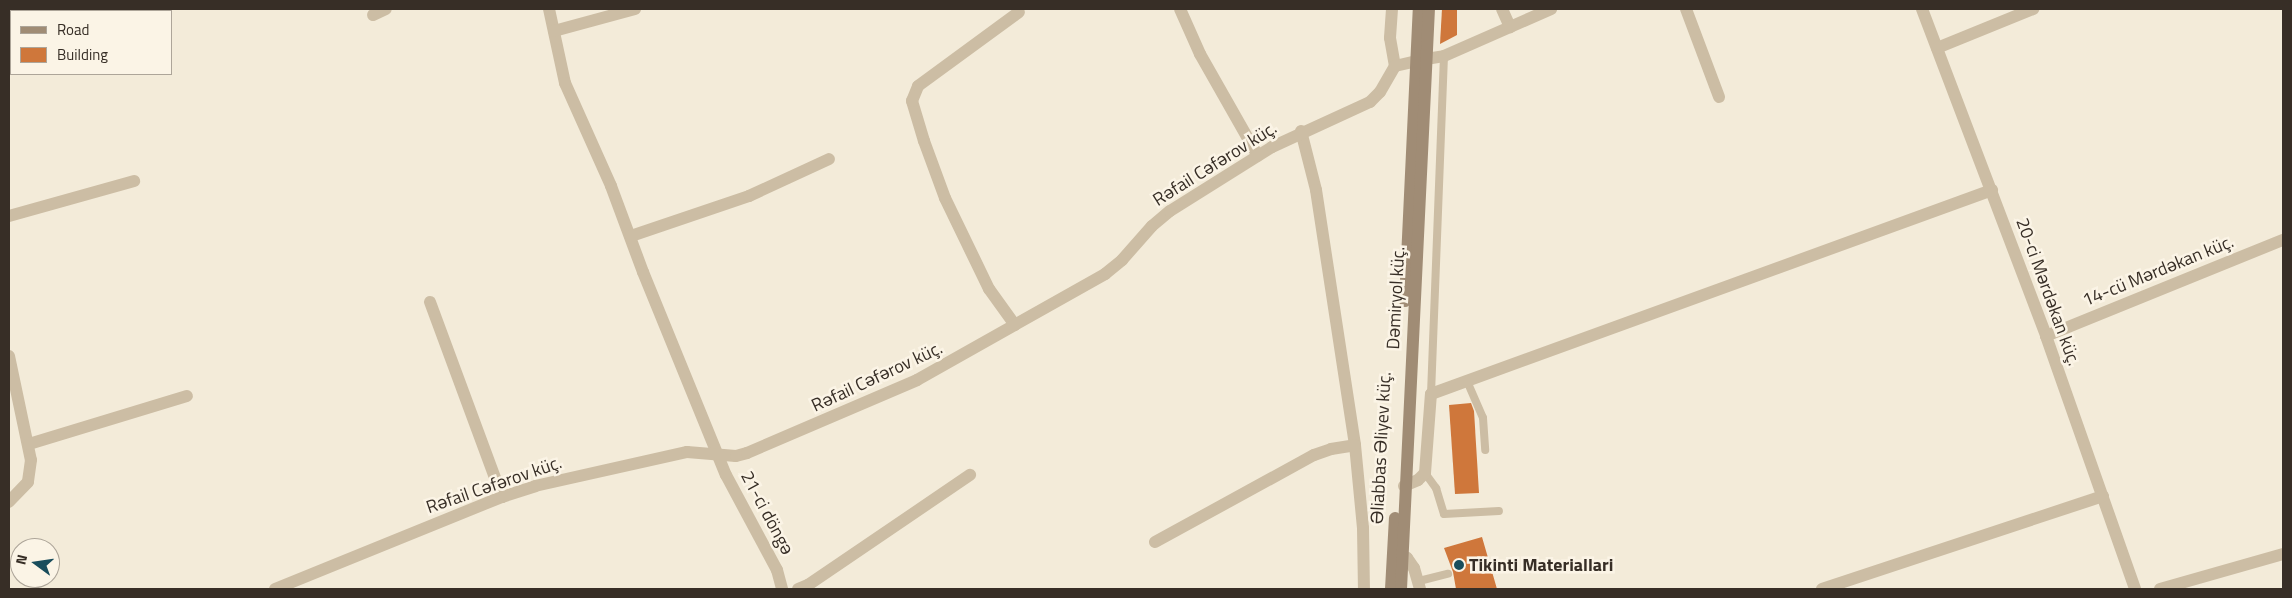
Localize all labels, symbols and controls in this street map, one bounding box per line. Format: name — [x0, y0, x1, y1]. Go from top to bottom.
legend — [10, 10, 172, 75]
text: Road — [57, 18, 89, 41]
text: Building — [57, 43, 108, 66]
street label: Rəfail Cəfərov küç. — [1149, 117, 1281, 211]
street label: 20-ci Mərdəkan küç. — [2011, 215, 2085, 369]
street label: 14-cü Mərdəkan küç. — [2079, 231, 2237, 311]
street label: Dəmiryol küç. — [1383, 246, 1409, 350]
street label: Rəfail Cəfərov küç. — [808, 337, 946, 417]
street label: Əliabbas Əliyev küç. — [1366, 371, 1396, 525]
street label: Rəfail Cəfərov küç. — [423, 452, 565, 518]
street label: 21-ci döngə — [736, 467, 798, 559]
north arrow — [10, 538, 60, 588]
text: N — [10, 552, 32, 567]
place label: Tikinti Materiallari — [1469, 554, 1613, 576]
marker: Tikinti Materiallari — [1453, 559, 1465, 571]

